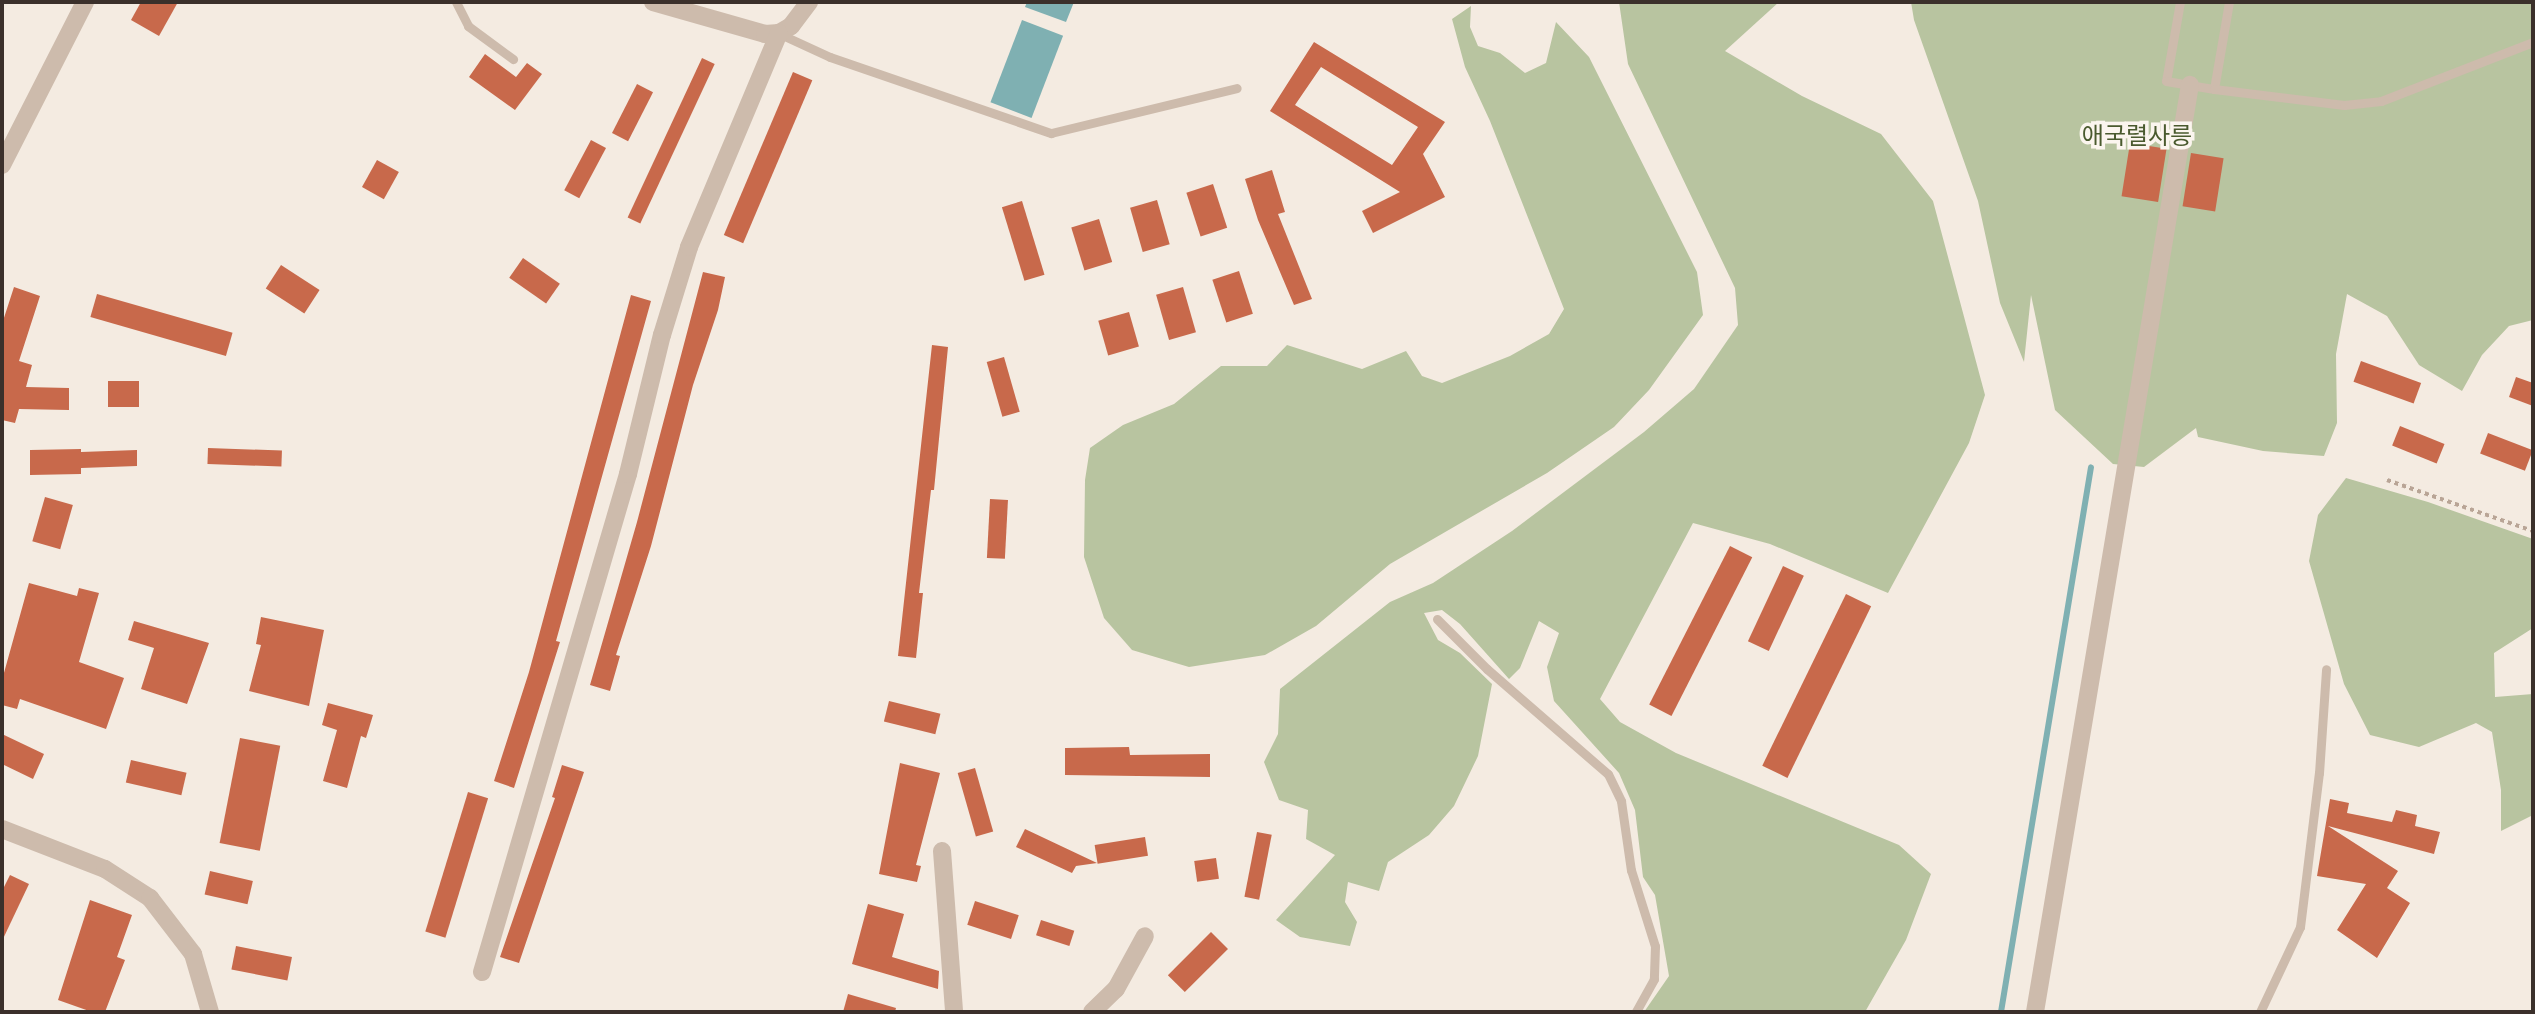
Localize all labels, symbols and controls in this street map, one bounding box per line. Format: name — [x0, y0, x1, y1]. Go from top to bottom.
park label: 애국렬사릉 — [2082, 122, 2192, 150]

